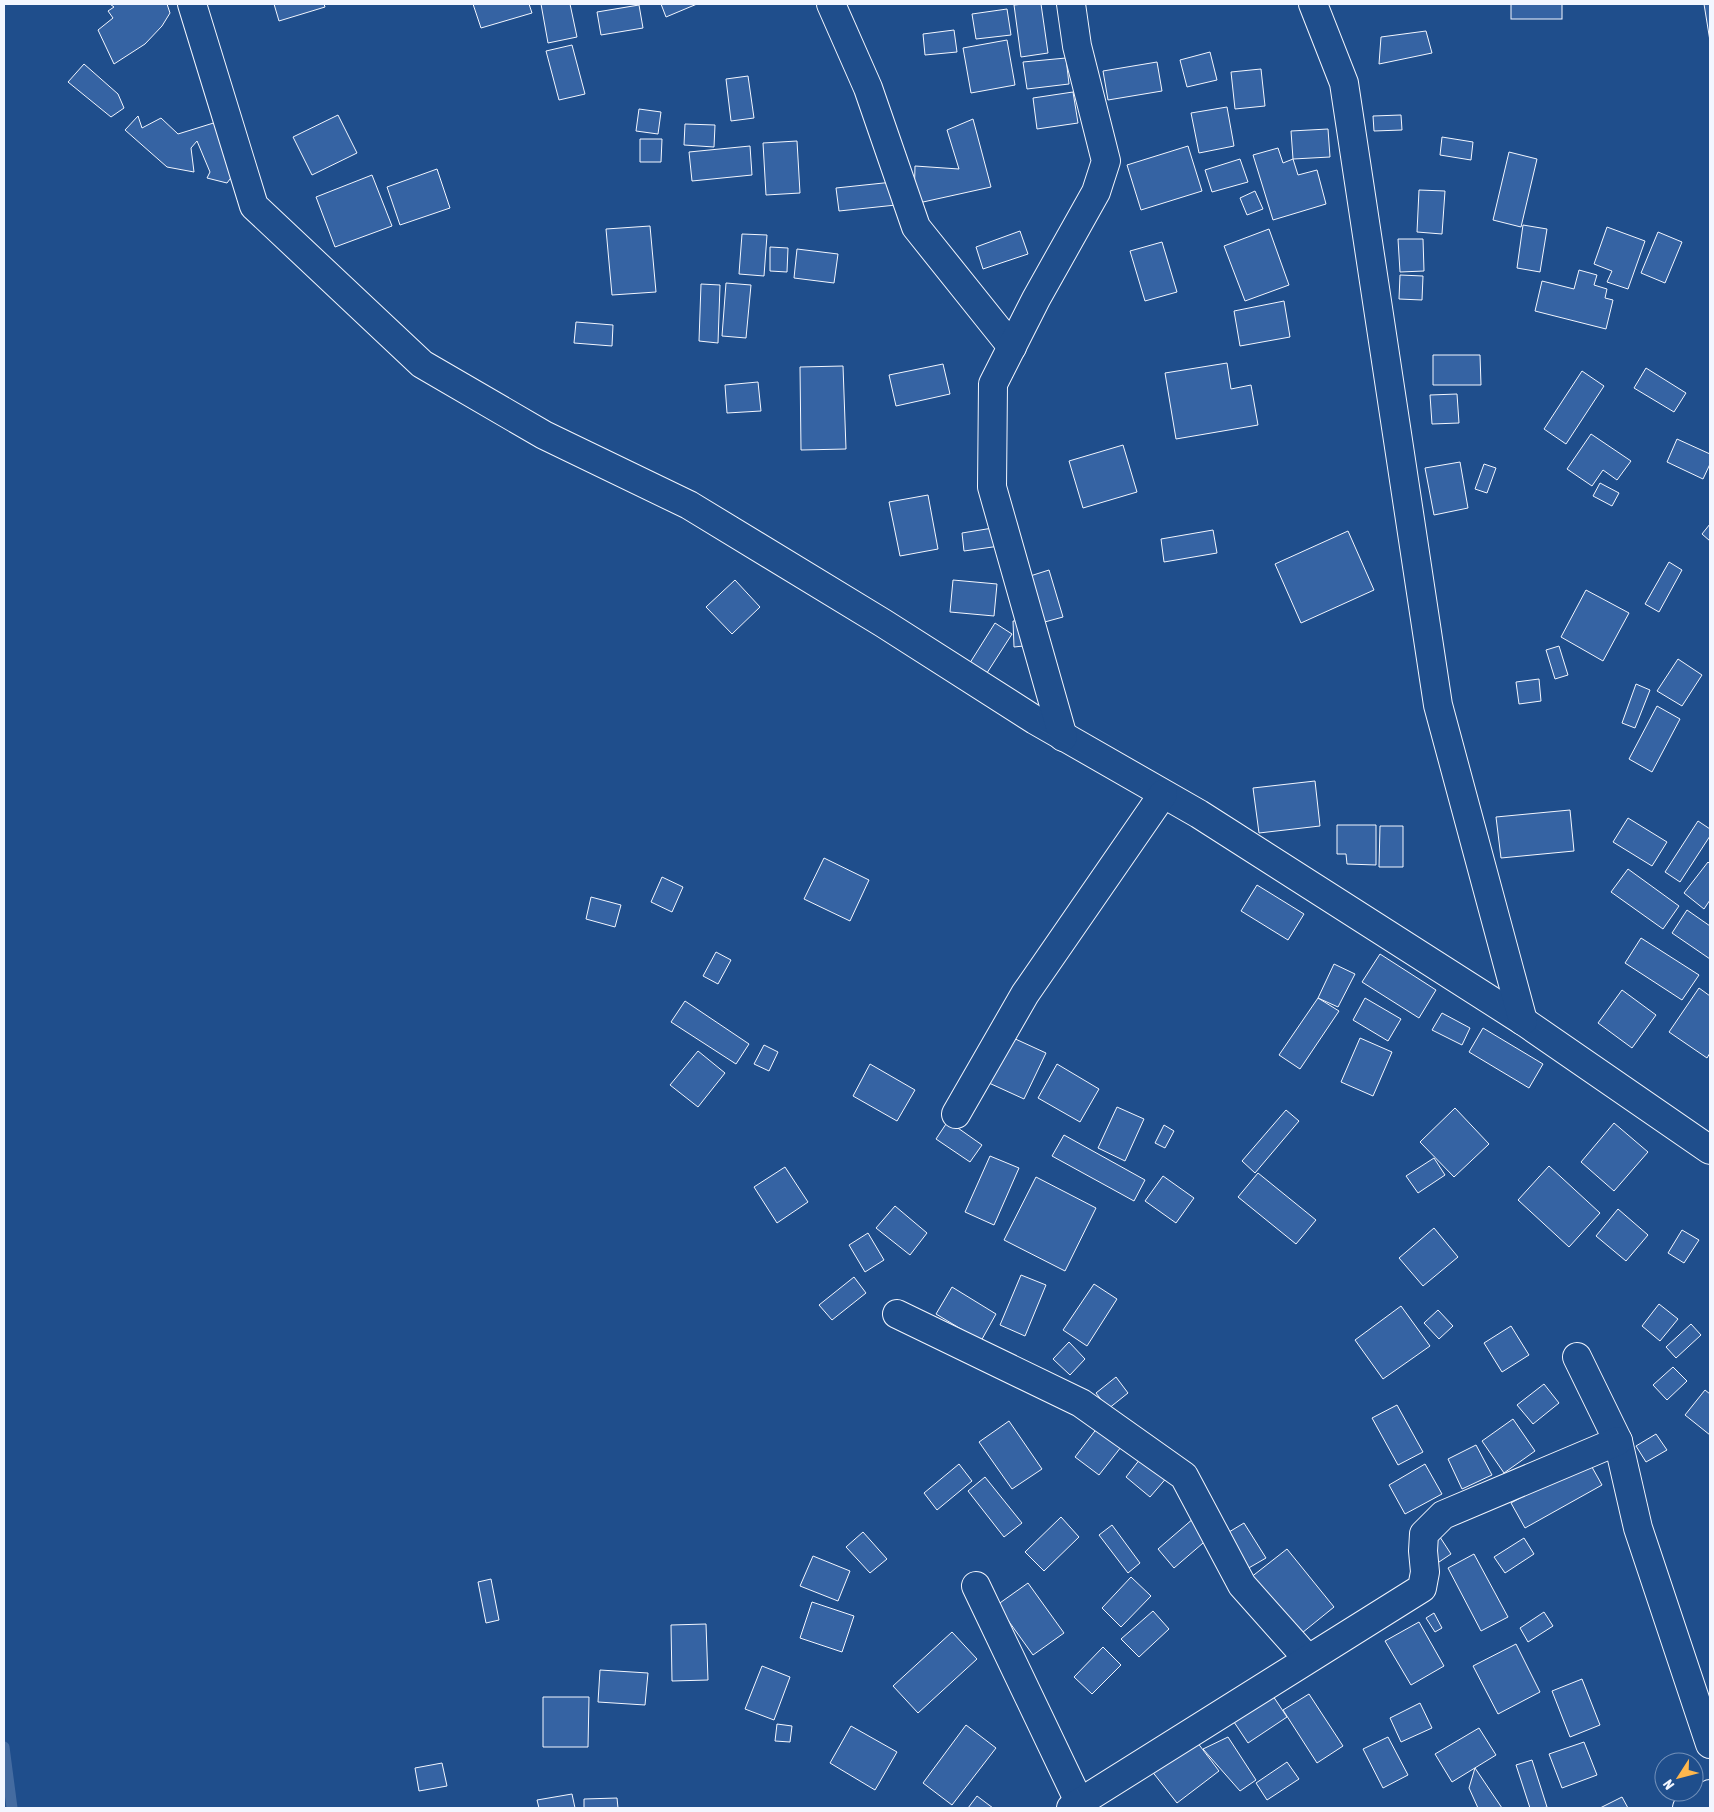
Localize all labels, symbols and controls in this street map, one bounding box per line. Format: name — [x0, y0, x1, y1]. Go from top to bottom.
north arrow — [1654, 1752, 1704, 1802]
text: N — [1660, 1777, 1677, 1793]

